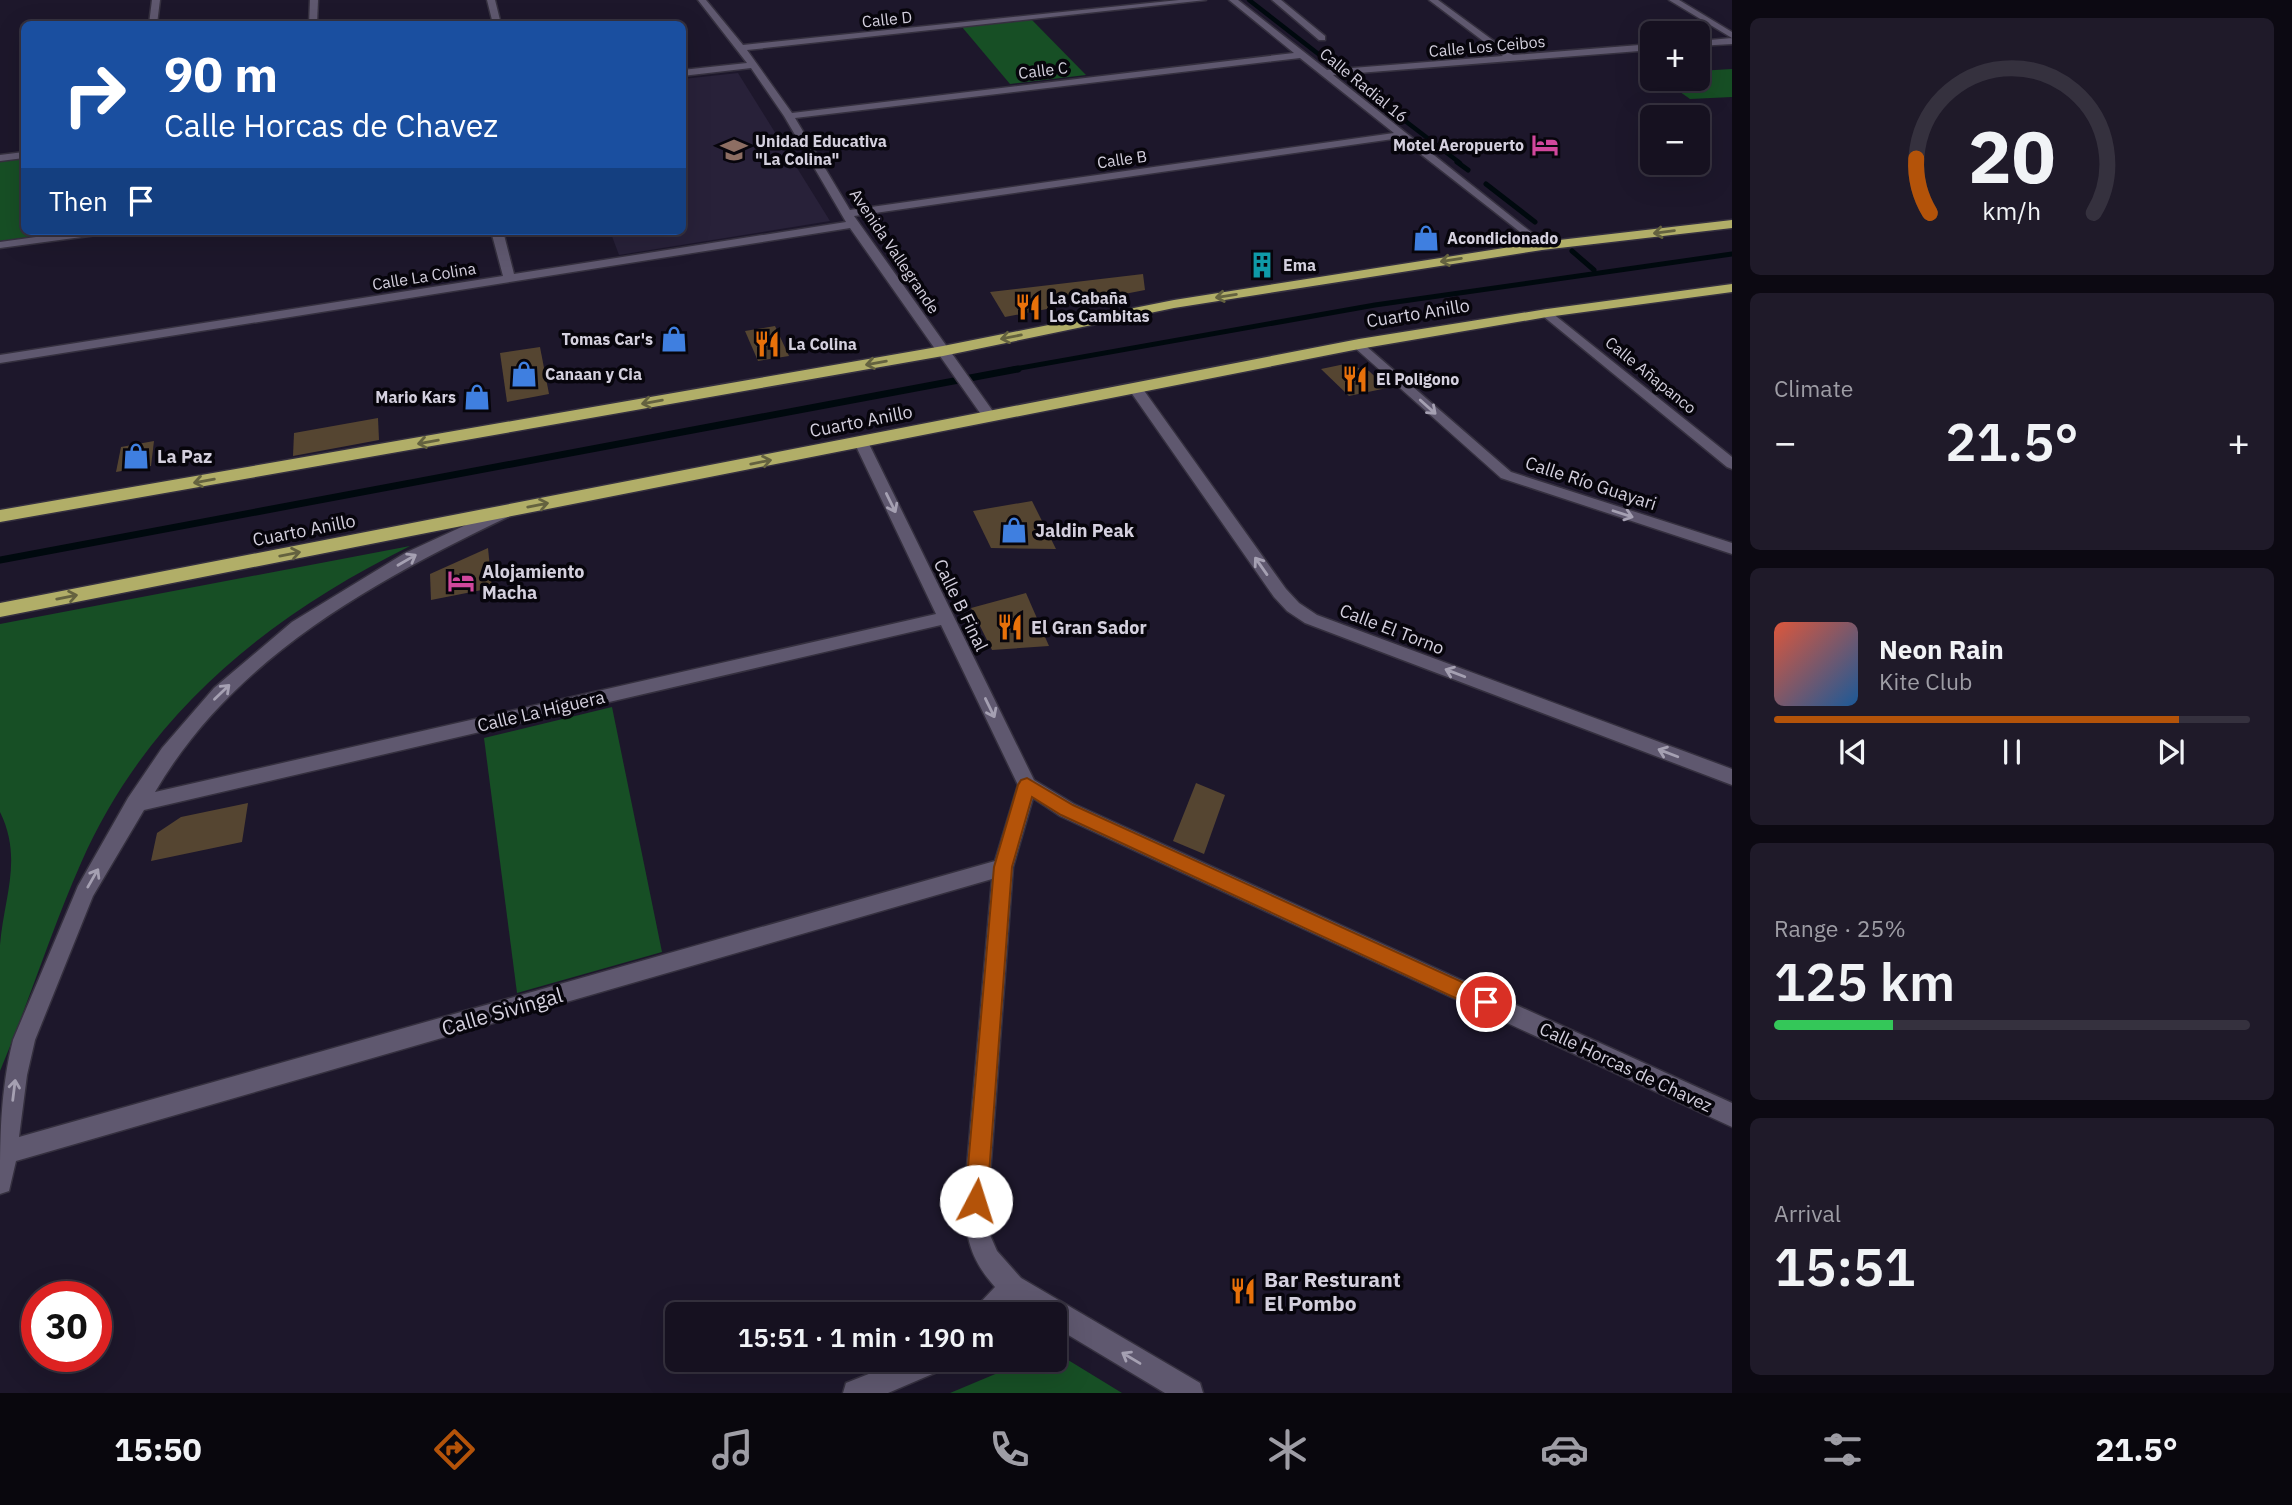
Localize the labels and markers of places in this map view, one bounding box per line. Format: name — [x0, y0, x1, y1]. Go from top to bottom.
hotel icon: Motel Aeropuerto — [1530, 130, 1560, 160]
place label: Unidad Educativa "La Colina" — [755, 131, 887, 169]
school or university icon: Unidad Educativa "La Colina" — [719, 135, 749, 165]
place label: Motel Aeropuerto — [1393, 135, 1524, 155]
shop icon: Acondicionado — [1411, 223, 1441, 253]
place label: Acondicionado — [1447, 228, 1558, 248]
building icon: Ema — [1247, 250, 1277, 280]
place label: Ema — [1283, 255, 1316, 275]
place label: La Cabaña Los Cambitas — [1049, 288, 1150, 326]
restaurant icon: La Cabaña Los Cambitas — [1013, 292, 1043, 322]
shop icon: Tomas Car's — [659, 324, 689, 354]
place label: Tomas Car's — [562, 329, 653, 349]
restaurant icon: La Colina — [752, 329, 782, 359]
place label: La Colina — [788, 334, 857, 354]
shop icon: Canaan y Cia — [509, 359, 539, 389]
place label: Canaan y Cia — [545, 364, 642, 384]
restaurant icon: El Poligono — [1340, 364, 1370, 394]
place label: El Poligono — [1376, 369, 1459, 389]
shop icon: Mario Kars — [462, 382, 492, 412]
place label: Mario Kars — [375, 387, 456, 407]
shop icon: La Paz — [121, 441, 151, 471]
place label: La Paz — [157, 445, 212, 468]
shop icon: Jaldin Peak — [999, 515, 1029, 545]
place label: Jaldin Peak — [1035, 519, 1135, 542]
place label: Alojamiento Macha — [482, 560, 584, 604]
hotel icon: Alojamiento Macha — [446, 566, 476, 596]
restaurant icon: El Gran Sador — [995, 612, 1025, 642]
place label: El Gran Sador — [1031, 616, 1147, 639]
pin — [1456, 972, 1516, 1032]
place label: Bar Resturant El Pombo — [1264, 1265, 1401, 1317]
restaurant icon: Bar Resturant El Pombo — [1228, 1276, 1258, 1306]

